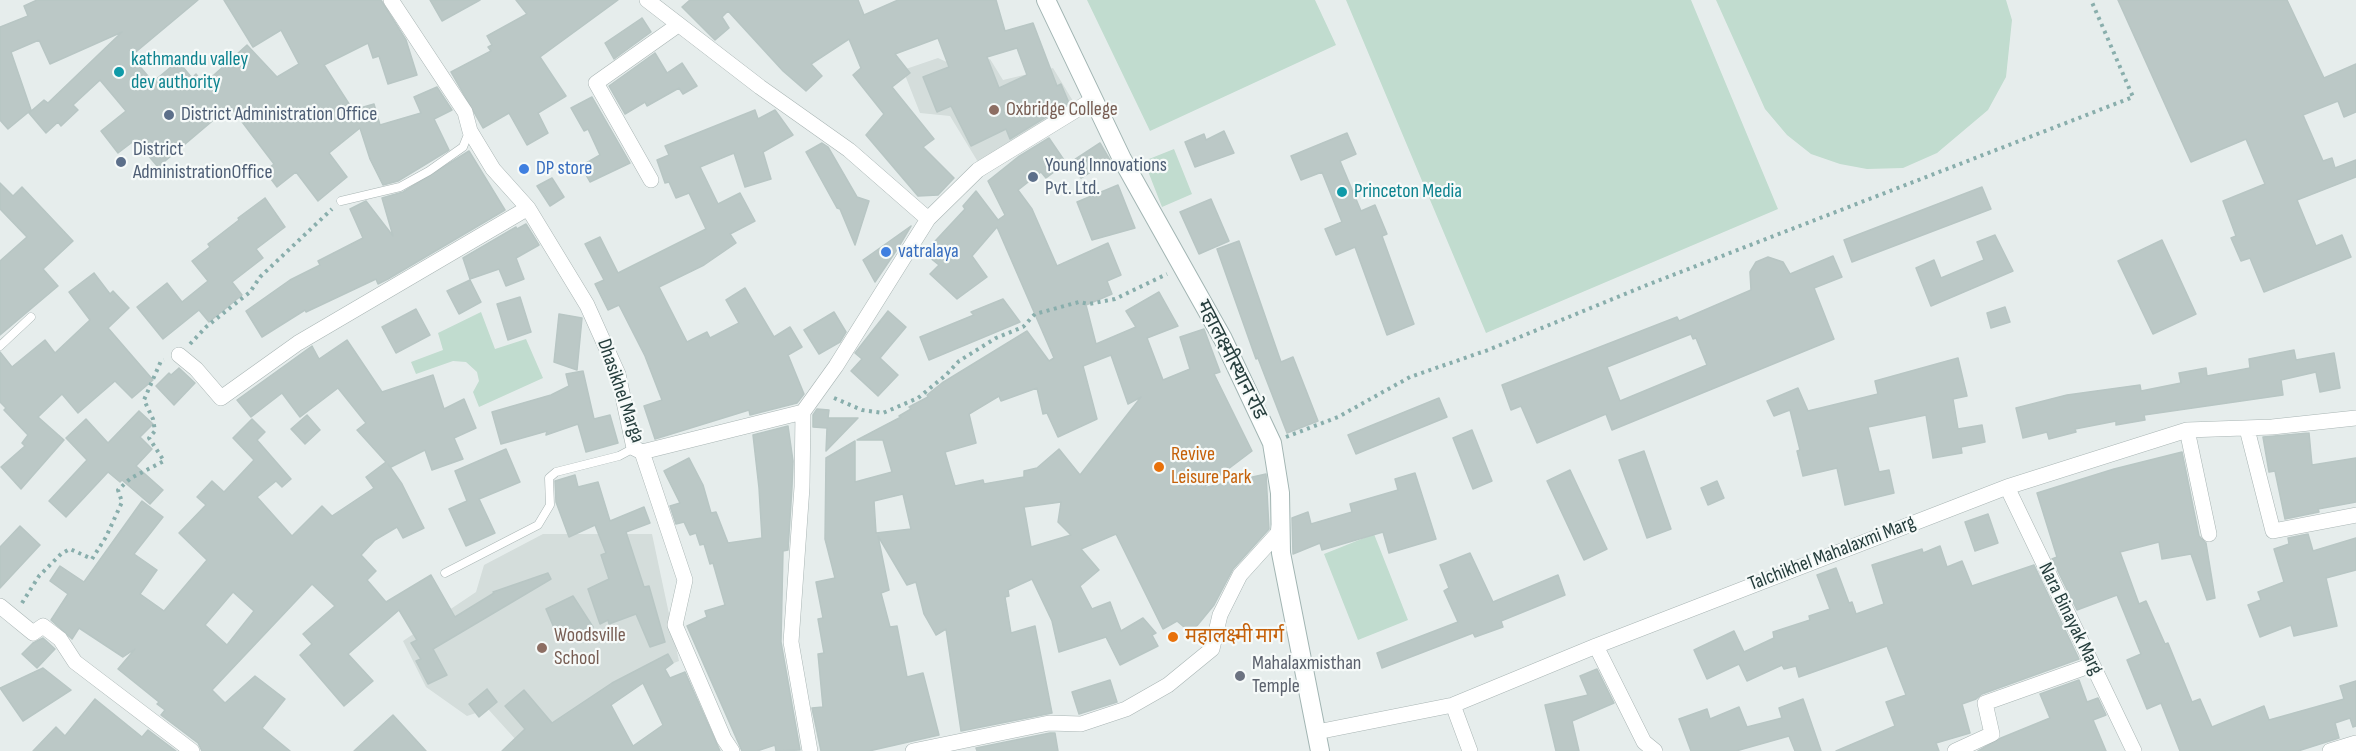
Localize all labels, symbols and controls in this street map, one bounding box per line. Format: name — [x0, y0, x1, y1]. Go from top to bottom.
place label: kathmandu valley dev authority — [131, 48, 248, 95]
marker: kathmandu valley dev authority — [112, 65, 126, 79]
place label: Oxbridge College — [1006, 98, 1118, 122]
place label: District Administration Office — [181, 103, 377, 127]
marker: Oxbridge College — [987, 103, 1001, 117]
marker: District Administration Office — [162, 108, 176, 122]
place label: District AdministrationOffice — [133, 138, 273, 185]
place label: Young Innovations Pvt. Ltd. — [1045, 154, 1167, 201]
marker: District AdministrationOffice — [114, 155, 128, 169]
place label: DP store — [536, 157, 592, 181]
marker: DP store — [517, 162, 531, 176]
marker: Young Innovations Pvt. Ltd. — [1026, 170, 1040, 184]
place label: Princeton Media — [1354, 180, 1462, 204]
marker: Princeton Media — [1335, 185, 1349, 199]
place label: vatralaya — [898, 240, 959, 264]
marker: vatralaya — [879, 245, 893, 259]
street label: महालक्ष्मीस्थान रोड — [1191, 296, 1271, 424]
street label: Dhasikhel Marga — [591, 336, 649, 446]
place label: Revive Leisure Park — [1171, 443, 1251, 490]
marker: Revive Leisure Park — [1152, 460, 1166, 474]
street label: Talchikhel Mahalaxmi Marg — [1745, 511, 1919, 597]
street label: Nara Binayak Marg — [2033, 559, 2107, 679]
place label: Woodsville School — [554, 624, 626, 671]
place label: महालक्ष्मी मार्ग — [1185, 625, 1284, 649]
marker: महालक्ष्मी मार्ग — [1166, 630, 1180, 644]
marker: Woodsville School — [535, 641, 549, 655]
place label: Mahalaxmisthan Temple — [1252, 652, 1361, 699]
marker: Mahalaxmisthan Temple — [1233, 669, 1247, 683]

